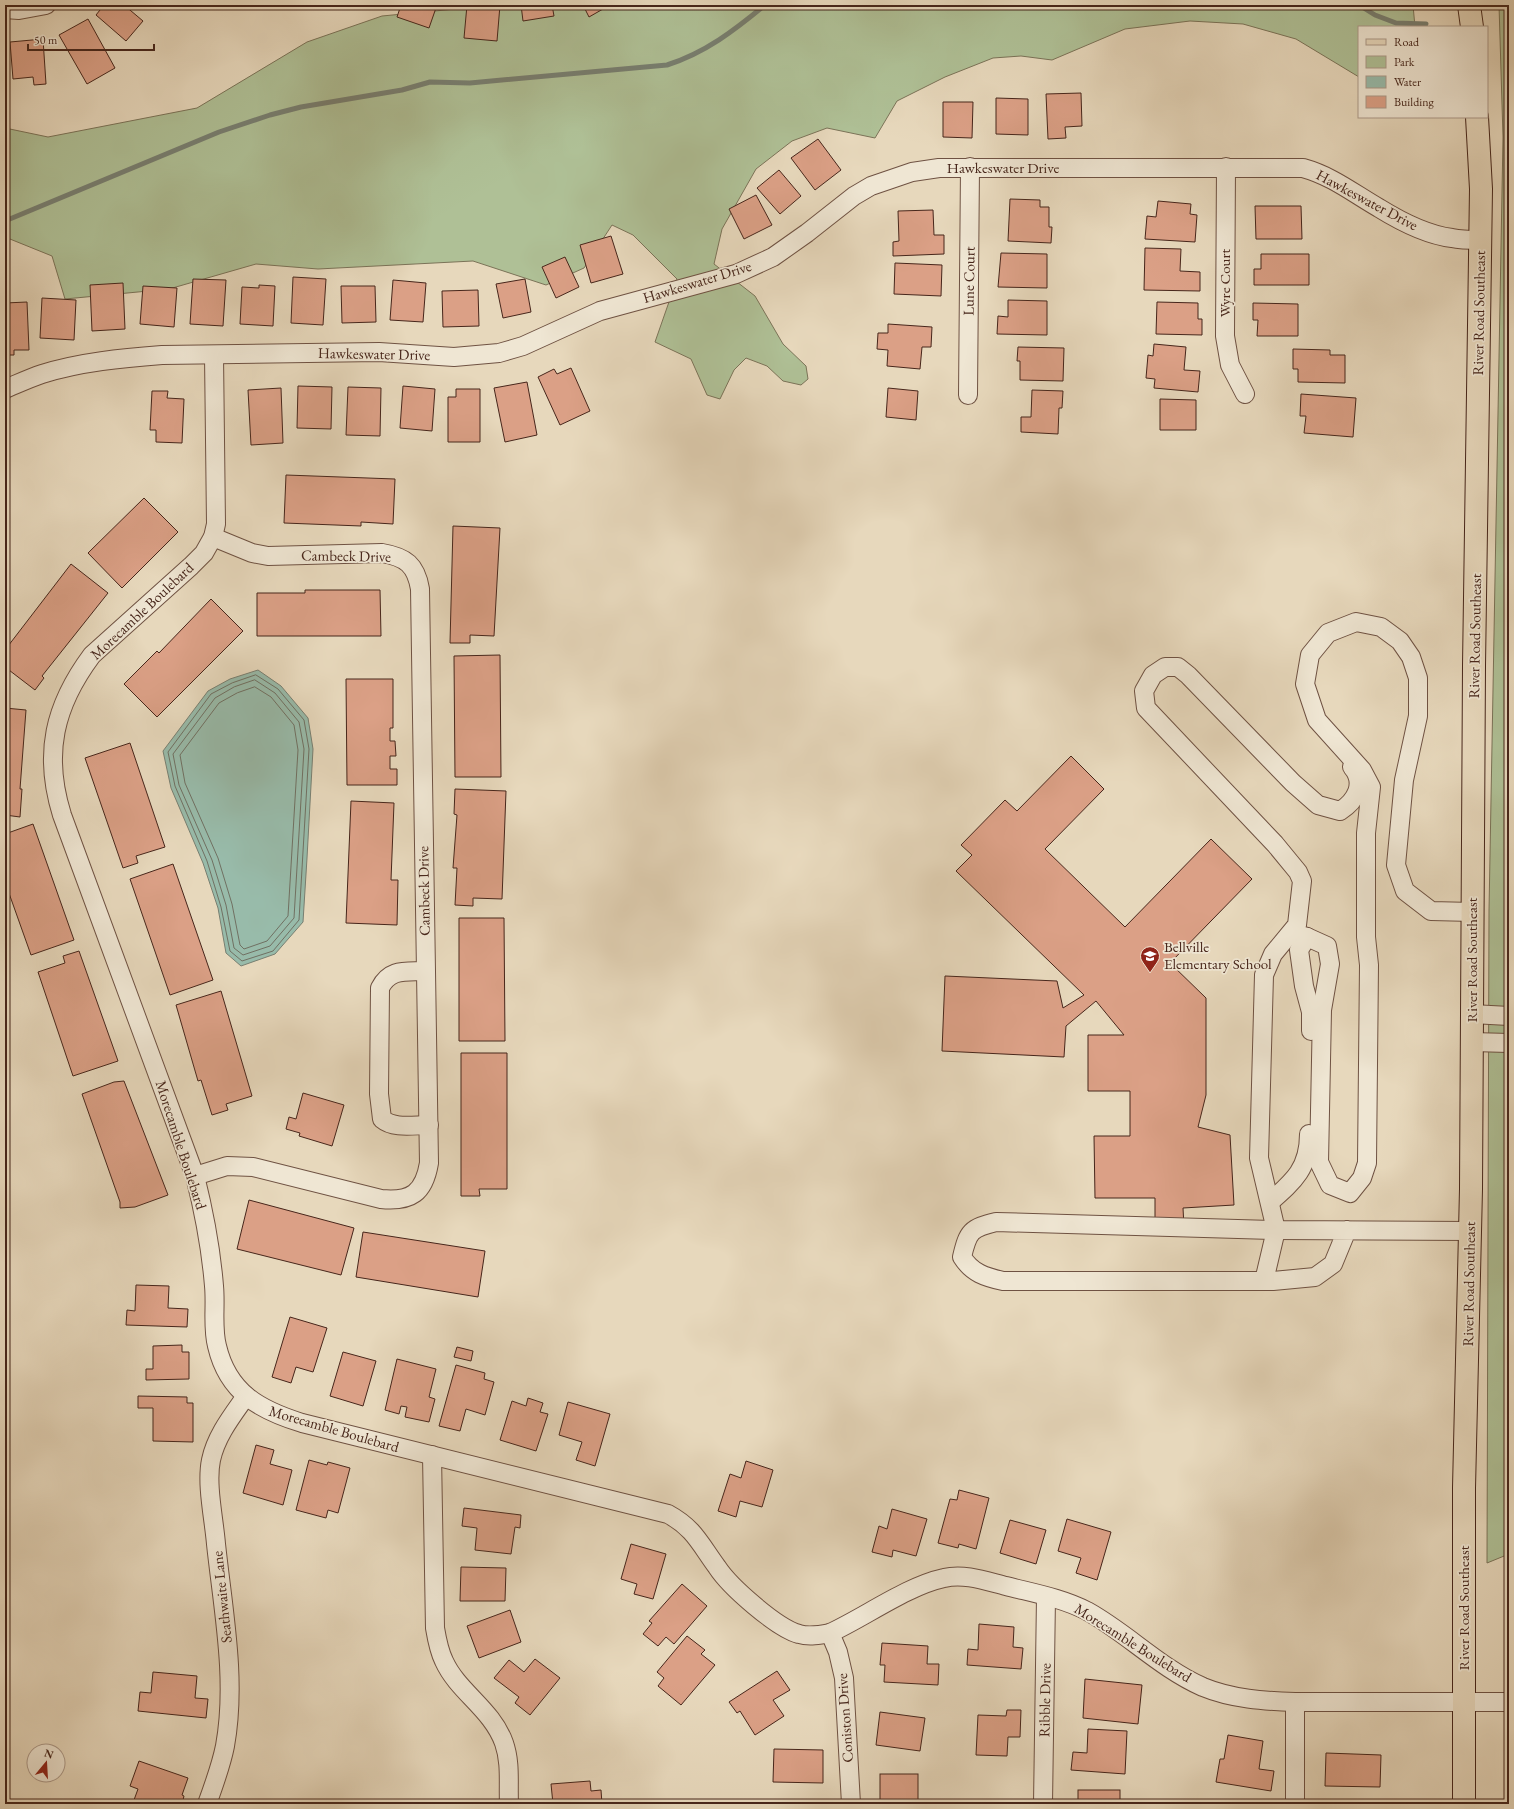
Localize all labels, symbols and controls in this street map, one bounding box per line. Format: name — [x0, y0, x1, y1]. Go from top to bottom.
scale bar — [28, 26, 154, 52]
legend — [1358, 26, 1488, 118]
text: 50 m — [34, 32, 58, 48]
text: Road — [1394, 34, 1420, 50]
text: Park — [1394, 54, 1415, 70]
text: Water — [1394, 74, 1421, 90]
text: Building — [1394, 94, 1435, 110]
street label: Hawkeswater Drive — [947, 158, 1059, 177]
street label: Hawkeswater Drive — [1313, 165, 1421, 234]
street label: Lune Court — [958, 246, 979, 316]
street label: Wyre Court — [1215, 249, 1234, 317]
street label: River Road Southeast — [1468, 250, 1489, 376]
street label: Hawkeswater Drive — [640, 256, 754, 307]
street label: Hawkeswater Drive — [318, 343, 431, 364]
street label: Cambeck Drive — [301, 545, 391, 566]
street label: Morecamble Boulebard — [86, 558, 198, 663]
street label: River Road Southeast — [1464, 573, 1485, 699]
street label: Cambeck Drive — [413, 846, 434, 936]
street label: River Road Southeast — [1462, 897, 1481, 1022]
place label: Bellville Elementary School — [1164, 937, 1272, 973]
school or university icon: Bellville Elementary School — [1139, 945, 1161, 973]
street label: Morecamble Boulebard — [152, 1078, 211, 1212]
street label: River Road Southeast — [1458, 1221, 1479, 1347]
street label: Morecamble Boulebard — [267, 1401, 402, 1456]
street label: River Road Southeast — [1454, 1545, 1473, 1670]
street label: Seathwaite Lane — [207, 1550, 236, 1644]
street label: Morecamble Boulebard — [1071, 1599, 1196, 1686]
street label: Ribble Drive — [1034, 1663, 1055, 1737]
street label: Coniston Drive — [832, 1673, 857, 1763]
north arrow — [26, 1743, 66, 1783]
text: N — [43, 1745, 56, 1762]

